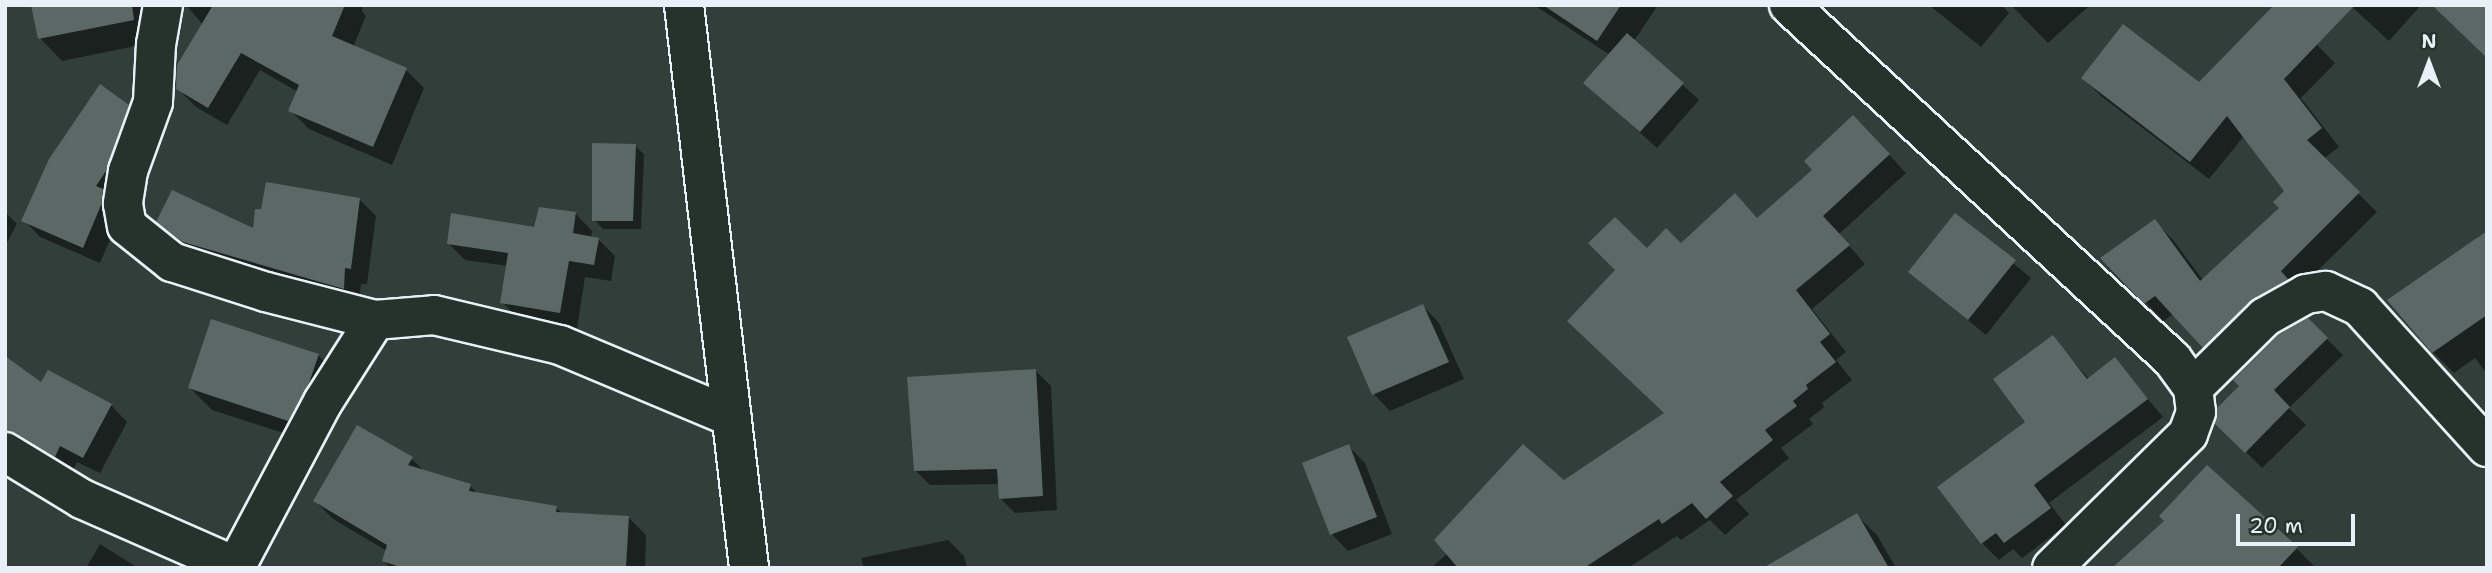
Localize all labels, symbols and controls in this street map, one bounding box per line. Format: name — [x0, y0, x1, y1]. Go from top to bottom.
north arrow — [2394, 28, 2464, 98]
text: N — [2421, 29, 2437, 54]
scale bar — [2240, 500, 2359, 544]
text: 20 m — [2249, 512, 2303, 540]

